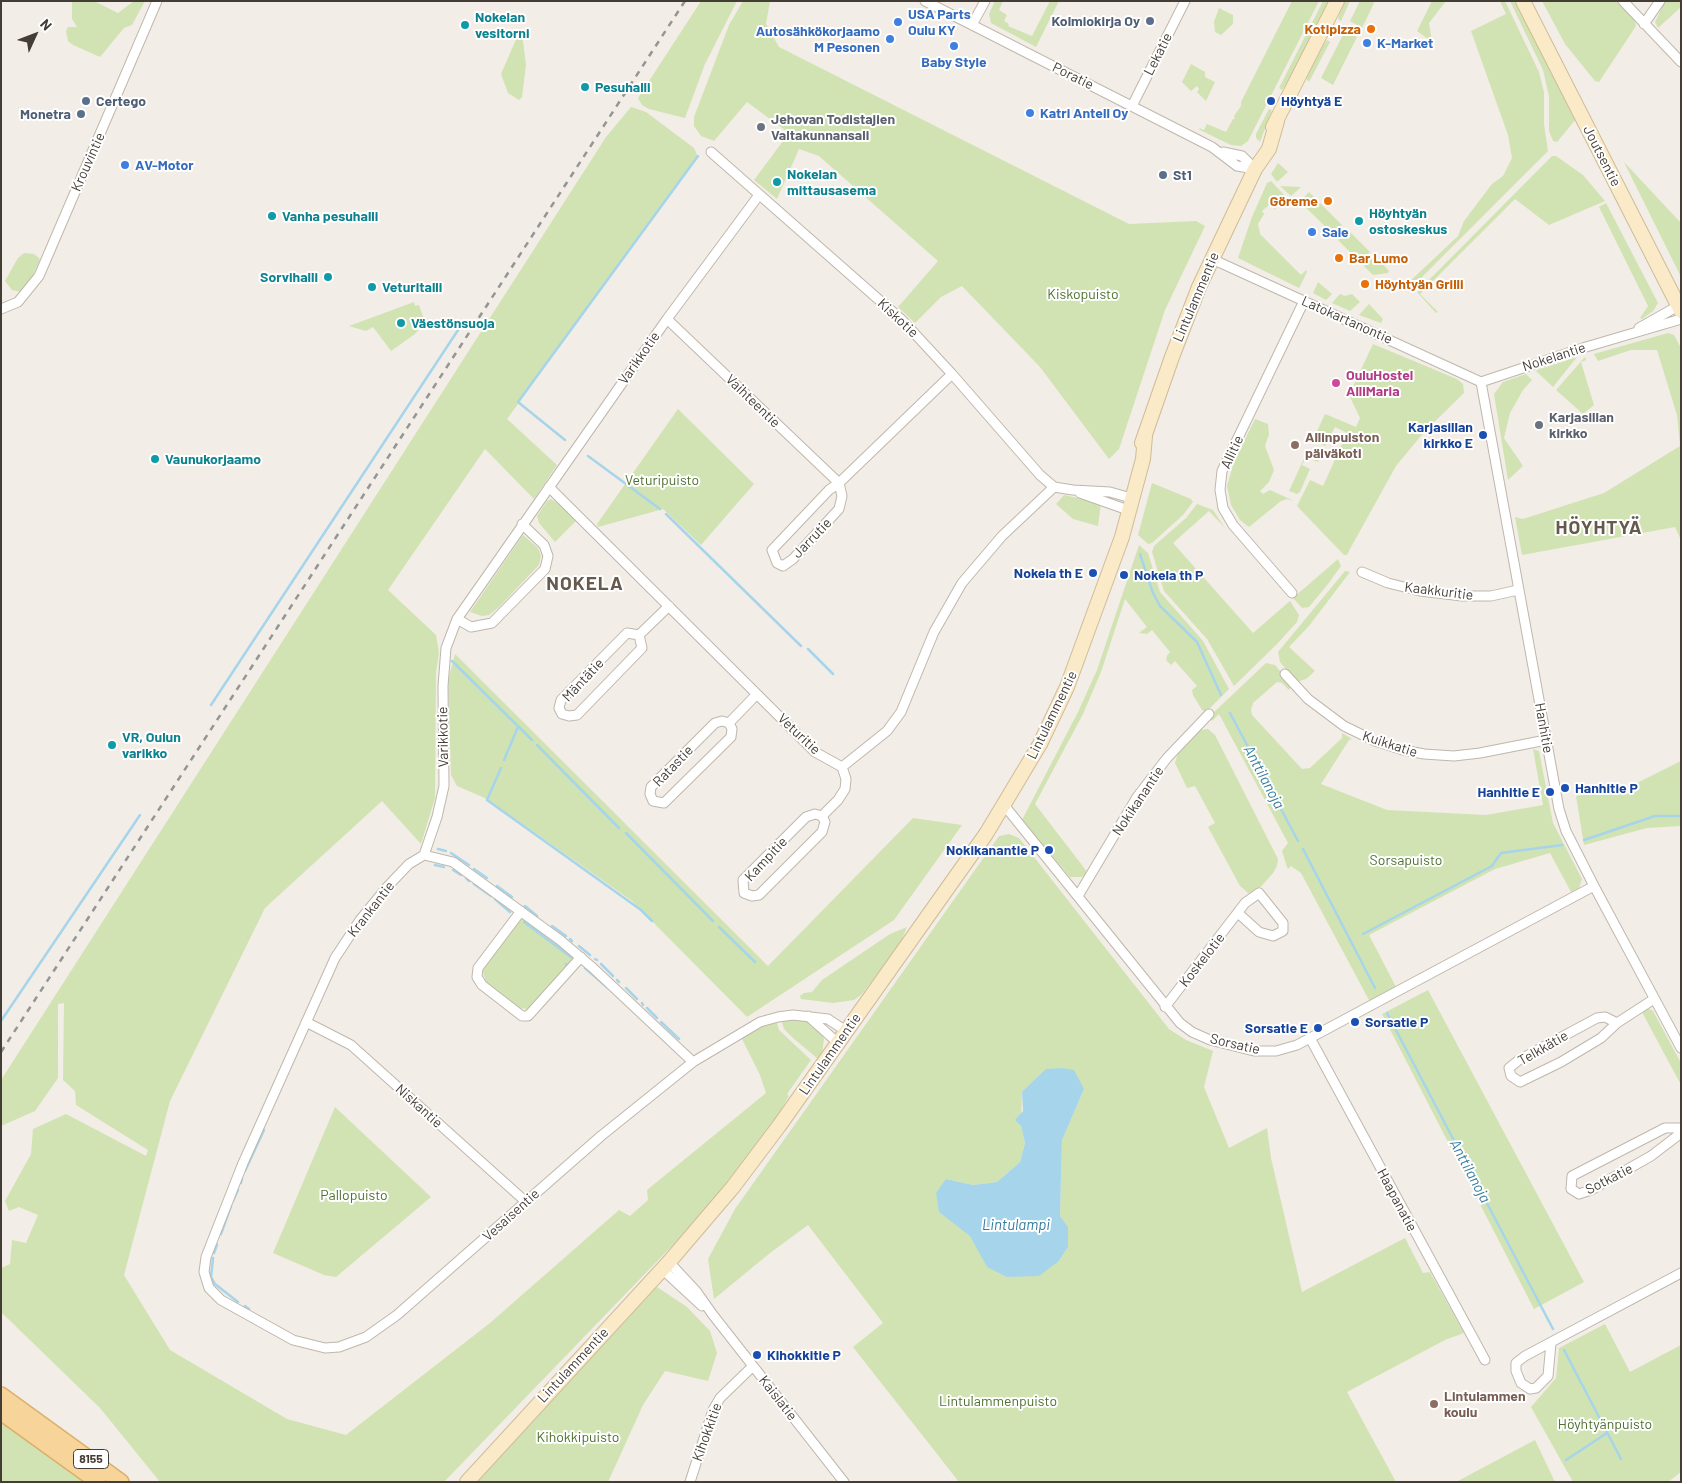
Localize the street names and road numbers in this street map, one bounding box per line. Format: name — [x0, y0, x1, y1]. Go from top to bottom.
street label: Lekatie — [1140, 30, 1176, 78]
street label: Poratie — [1050, 59, 1096, 93]
street label: Joutsentie — [1579, 123, 1625, 189]
street label: Krouvintie — [68, 130, 108, 194]
street label: Lintulammentie — [1169, 249, 1223, 345]
street label: Latokartanontie — [1299, 292, 1395, 348]
street label: Kiskotie — [874, 295, 922, 341]
street label: Varikkotie — [615, 328, 663, 388]
street label: Nokelantie — [1520, 339, 1588, 375]
street label: Vaihteentie — [722, 371, 784, 431]
street label: Allitie — [1217, 433, 1247, 471]
street label: Jarrutie — [789, 515, 835, 561]
street label: Kaakkuritie — [1404, 578, 1474, 604]
street label: Mäntätie — [559, 655, 607, 705]
street label: Lintulammentie — [1023, 668, 1081, 762]
street label: Hanhitie — [1531, 701, 1557, 755]
street label: Varikkotie — [434, 706, 452, 768]
street label: Veturitie — [774, 710, 824, 758]
street label: Kuikkatie — [1360, 727, 1420, 761]
street label: Ratastie — [649, 742, 697, 790]
street label: Nokikanantie — [1109, 763, 1167, 839]
street label: Kampitie — [741, 833, 791, 885]
street label: Krankantie — [344, 878, 398, 940]
street label: Koskelotie — [1176, 930, 1228, 990]
street label: Lintulammentie — [796, 1010, 864, 1098]
street label: Telkkätie — [1515, 1027, 1571, 1069]
street label: Sorsatie — [1208, 1030, 1262, 1058]
street label: Niskantie — [392, 1081, 446, 1131]
street label: Sotkatie — [1582, 1160, 1636, 1198]
street label: Haapanatie — [1373, 1166, 1421, 1234]
street label: Vesaisentie — [479, 1185, 543, 1245]
street label: Lintulammentie — [534, 1324, 612, 1406]
street label: Kaislatie — [755, 1372, 801, 1424]
street label: Kihokkitie — [689, 1401, 725, 1463]
road number: 8155 — [74, 1450, 108, 1468]

